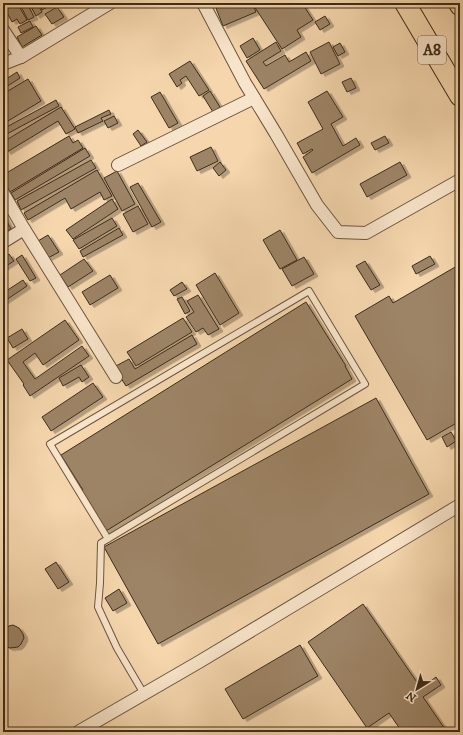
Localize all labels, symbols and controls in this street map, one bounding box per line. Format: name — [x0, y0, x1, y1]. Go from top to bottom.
road number: A8 — [418, 36, 446, 64]
north arrow — [397, 669, 437, 709]
text: N — [404, 688, 419, 704]

